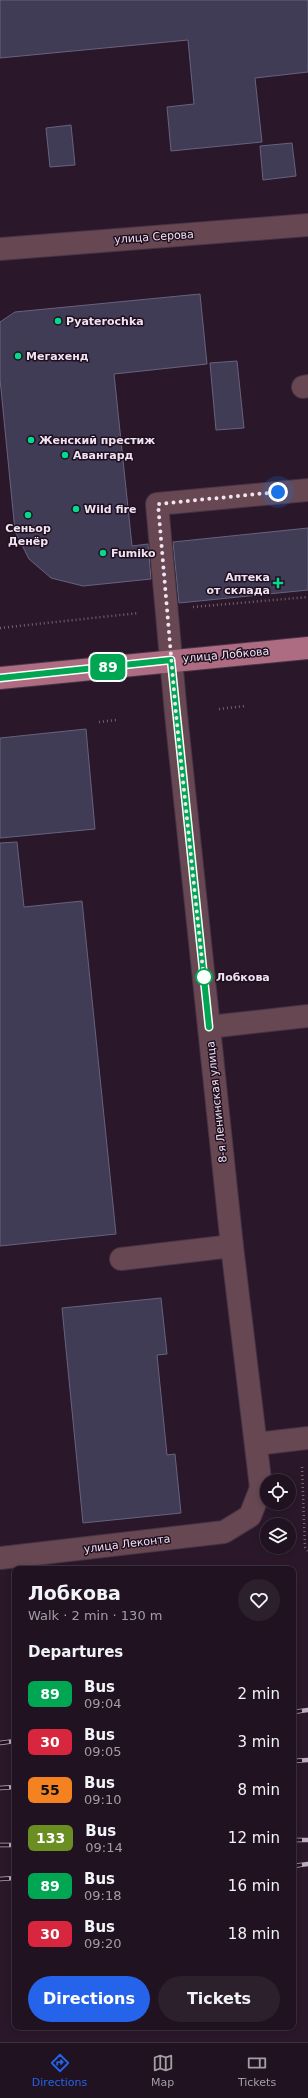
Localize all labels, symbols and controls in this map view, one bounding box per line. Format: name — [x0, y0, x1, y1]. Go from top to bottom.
street label: улица Серова — [114, 228, 194, 246]
place label: Pyaterochka — [66, 315, 144, 328]
marker: Pyaterochka — [53, 316, 63, 326]
place label: Мегахенд — [26, 350, 89, 363]
marker: Мегахенд — [13, 351, 23, 361]
place label: Женский престиж — [39, 434, 155, 447]
marker: Женский престиж — [26, 435, 36, 445]
place label: Авангард — [73, 449, 134, 462]
marker: Авангард — [60, 450, 70, 460]
your location — [268, 482, 288, 502]
place label: Wild fire — [84, 503, 136, 516]
marker: Wild fire — [71, 504, 81, 514]
marker: Сеньор Денёр — [23, 510, 33, 520]
place label: Сеньор Денёр — [5, 522, 51, 548]
place label: Fumiko — [111, 547, 156, 560]
marker: Fumiko — [98, 548, 108, 558]
place label: Аптека от склада — [206, 571, 270, 597]
marker: Аптека от склада — [273, 578, 283, 588]
street label: улица Лобкова — [182, 645, 270, 665]
line badge: 89 — [90, 654, 126, 680]
text: 89 — [98, 659, 118, 675]
marker: Лобкова — [195, 968, 213, 986]
place label: Лобкова — [216, 971, 270, 984]
street label: 8-я Ленинская улица — [204, 1041, 230, 1163]
map controls — [260, 1474, 296, 1554]
button: locate — [260, 1474, 296, 1510]
button: layers — [260, 1518, 296, 1554]
street label: улица Леконта — [83, 1532, 171, 1556]
button: heart — [238, 1579, 280, 1621]
text: Лобкова — [28, 1582, 121, 1604]
text: Walk · 2 min · 130 m — [28, 1608, 162, 1623]
text: Departures — [28, 1643, 123, 1661]
text: Bus — [84, 1678, 115, 1696]
text: 2 min — [237, 1685, 280, 1703]
text: 89 — [40, 1686, 60, 1702]
text: 09:04 — [84, 1696, 121, 1711]
text: Bus — [84, 1726, 115, 1744]
text: 3 min — [237, 1733, 280, 1751]
text: 30 — [40, 1734, 60, 1750]
text: 09:05 — [84, 1744, 121, 1759]
text: Bus — [84, 1774, 115, 1792]
text: 8 min — [237, 1781, 280, 1799]
text: 55 — [40, 1782, 60, 1798]
text: 09:10 — [84, 1792, 121, 1807]
text: Bus — [85, 1822, 116, 1840]
text: 12 min — [228, 1829, 280, 1847]
text: 133 — [36, 1830, 65, 1846]
text: 09:14 — [85, 1840, 123, 1855]
text: Bus — [84, 1870, 115, 1888]
text: 16 min — [228, 1877, 280, 1895]
text: 89 — [40, 1878, 60, 1894]
text: 09:18 — [84, 1888, 121, 1903]
text: Bus — [84, 1918, 115, 1936]
text: 18 min — [228, 1925, 280, 1943]
text: 30 — [40, 1926, 60, 1942]
text: 09:20 — [84, 1936, 121, 1951]
button: Directions — [28, 1976, 150, 2022]
button: Tickets — [158, 1976, 280, 2022]
tab: Directions — [32, 2052, 87, 2089]
tab: Map — [151, 2052, 174, 2089]
tab: Tickets — [238, 2052, 276, 2089]

